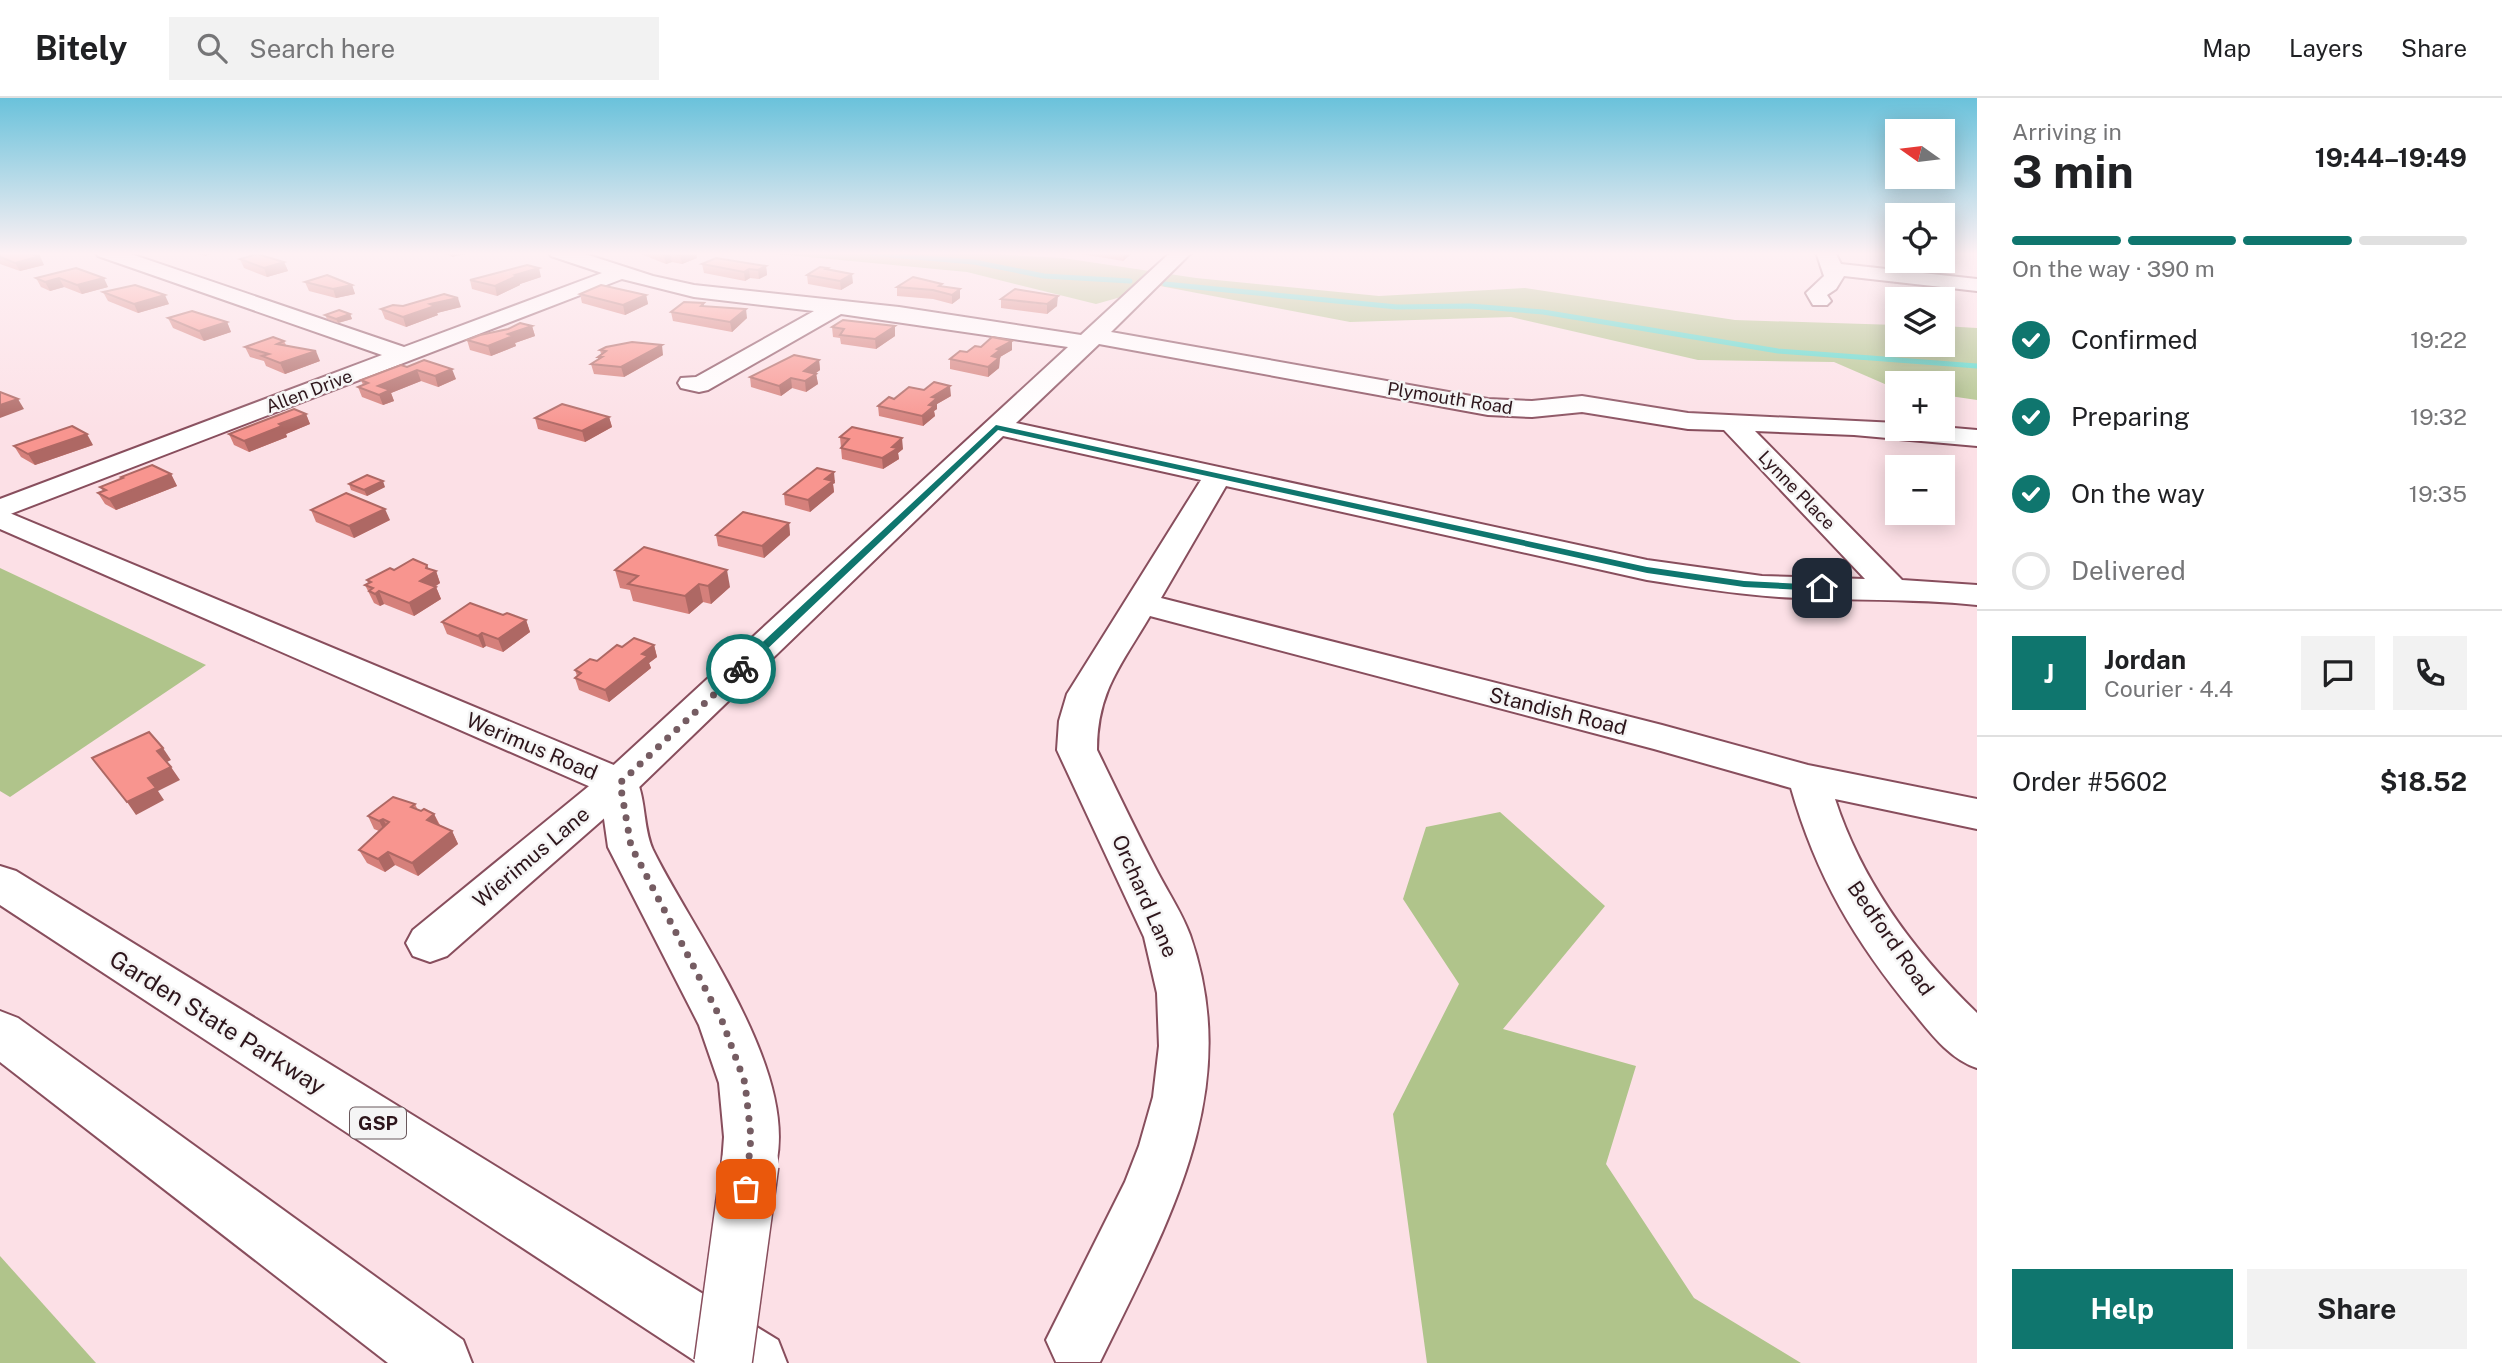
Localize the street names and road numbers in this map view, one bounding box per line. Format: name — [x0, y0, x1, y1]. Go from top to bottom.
street label: Allen Drive — [263, 365, 355, 417]
street label: Plymouth Road — [1386, 378, 1514, 418]
street label: Lynne Place — [1754, 446, 1840, 534]
street label: Standish Road — [1487, 682, 1629, 740]
street label: Werimus Road — [463, 707, 601, 785]
street label: Wierimus Lane — [468, 801, 594, 913]
street label: Orchard Lane — [1107, 831, 1183, 961]
street label: Bedford Road — [1842, 876, 1940, 1000]
street label: Garden State Parkway — [105, 944, 331, 1100]
road number: GSP — [350, 1107, 406, 1138]

